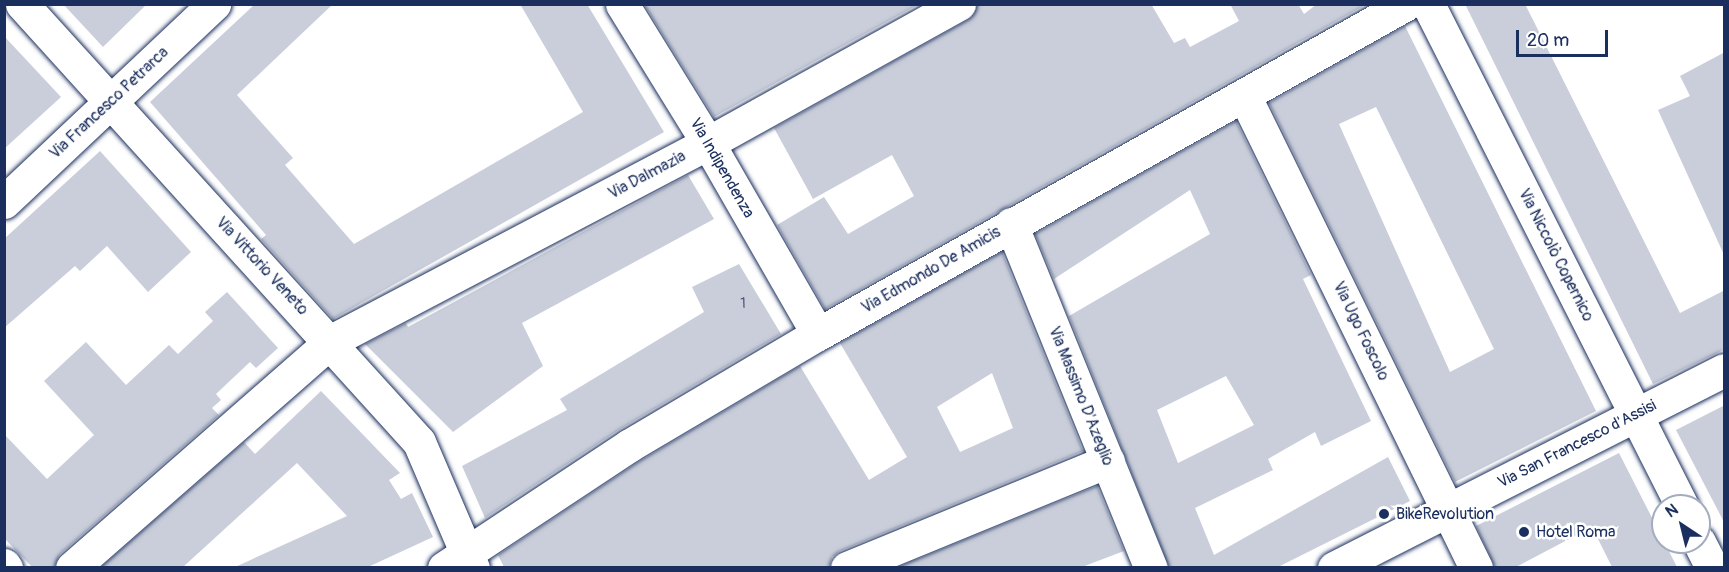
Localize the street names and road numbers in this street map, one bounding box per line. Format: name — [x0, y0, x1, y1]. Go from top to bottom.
street label: Via Francesco Petrarca — [46, 43, 172, 163]
street label: Via Indipendenza — [686, 115, 758, 221]
street label: Via Dalmazia — [605, 147, 689, 203]
street label: Via Niccolò Copernico — [1514, 185, 1598, 325]
street label: Via Vittorio Veneto — [212, 213, 312, 319]
street label: Via Edmondo De Amicis — [858, 222, 1004, 318]
street label: Via Ugo Foscolo — [1329, 278, 1393, 384]
street label: Via Massimo D'Azeglio — [1044, 324, 1118, 468]
street label: Via San Francesco d'Assisi — [1494, 396, 1660, 492]

